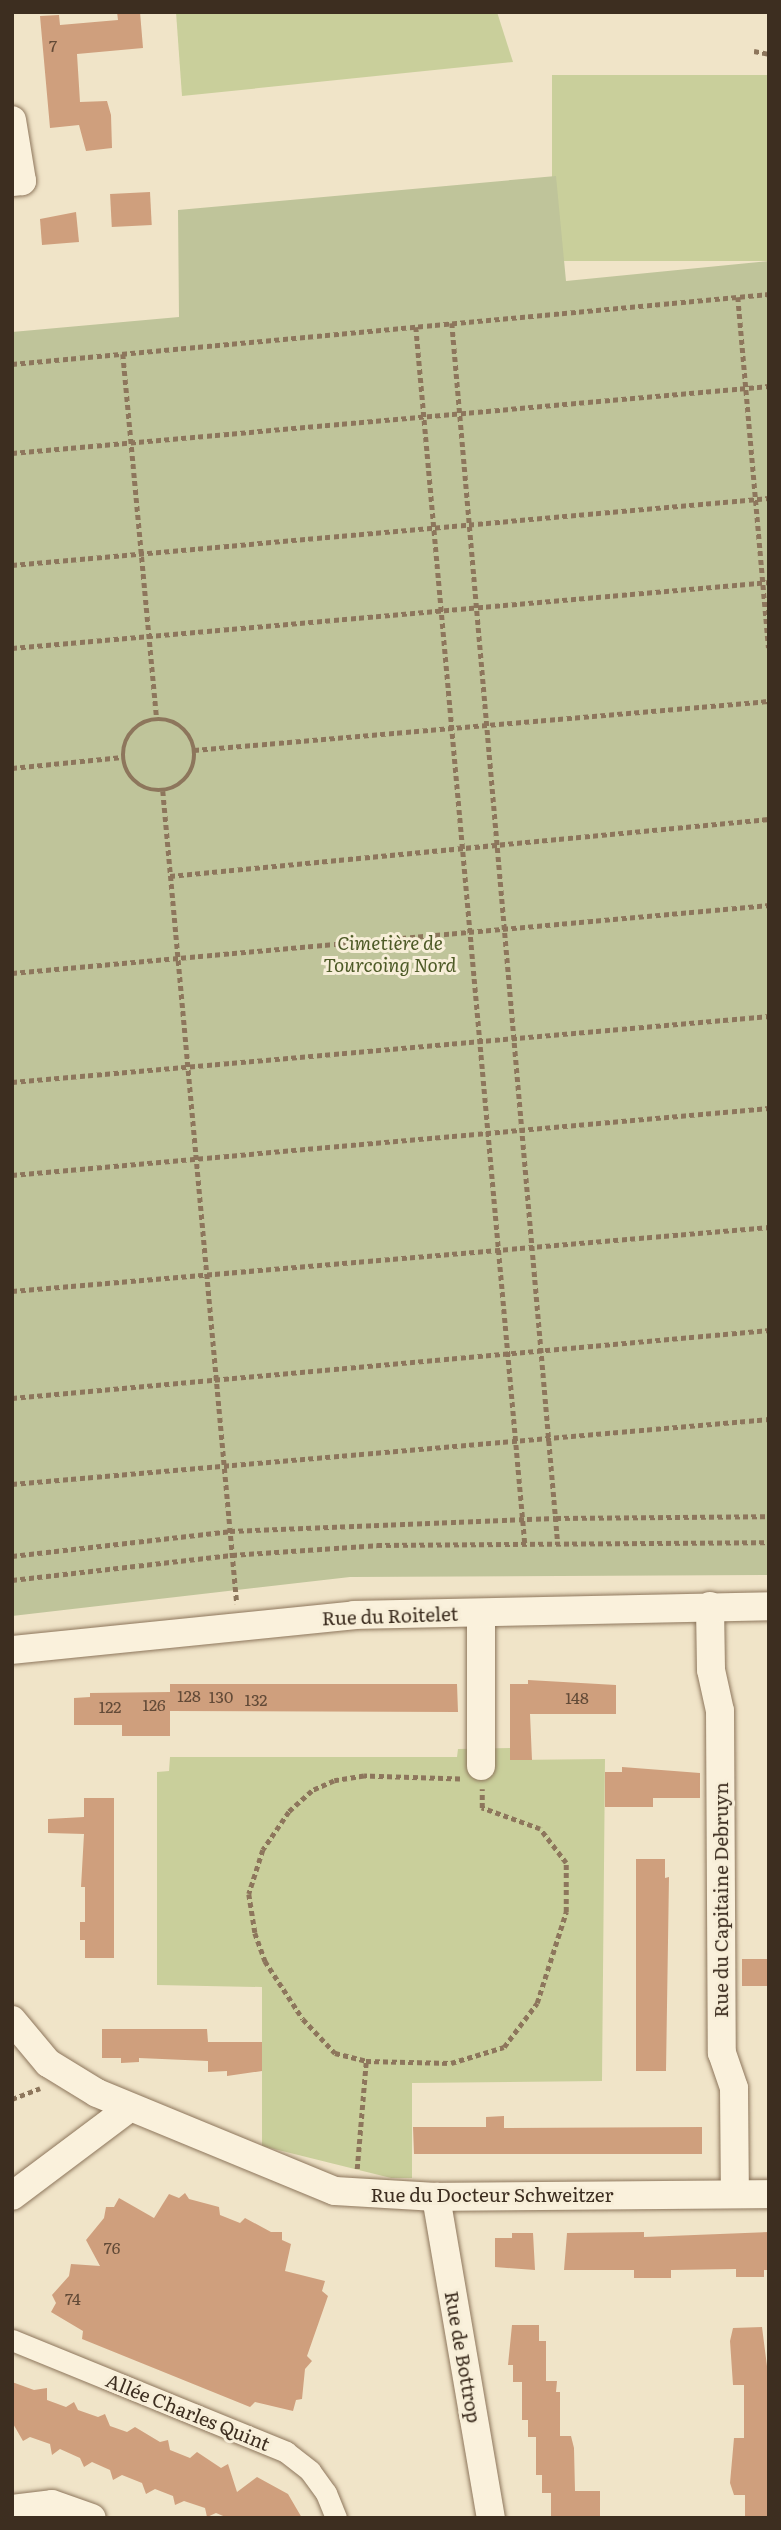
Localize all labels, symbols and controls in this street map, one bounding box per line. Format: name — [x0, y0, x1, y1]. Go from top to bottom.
house number: 7 — [49, 35, 57, 55]
park label: Cimetière de Tourcoing Nord — [324, 932, 456, 976]
street label: Rue du Roitelet — [321, 1602, 459, 1630]
house number: 128 — [177, 1685, 201, 1705]
house number: 130 — [209, 1686, 233, 1706]
house number: 148 — [565, 1687, 589, 1707]
house number: 132 — [245, 1689, 267, 1709]
house number: 126 — [142, 1694, 166, 1714]
house number: 122 — [99, 1696, 121, 1716]
street label: Rue du Capitaine Debruyn — [710, 1782, 732, 2018]
street label: Rue du Docteur Schweitzer — [371, 2184, 613, 2206]
house number: 76 — [104, 2237, 120, 2257]
house number: 74 — [65, 2288, 81, 2308]
street label: Rue de Bottrop — [440, 2289, 486, 2425]
street label: Allée Charles Quint — [103, 2369, 273, 2455]

